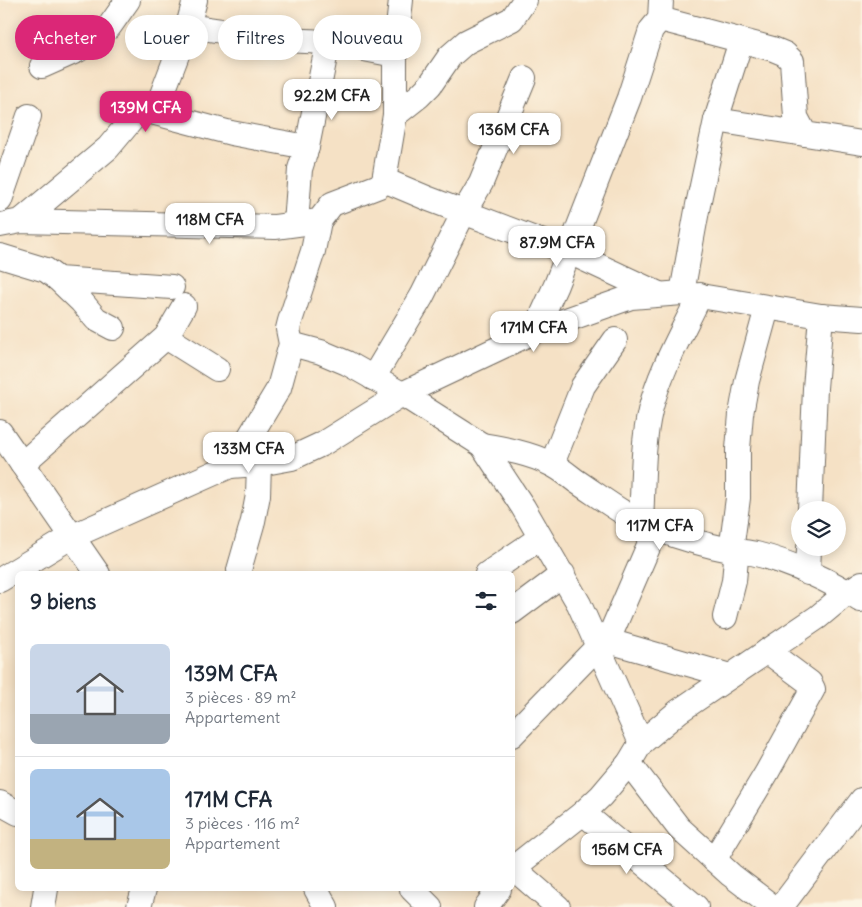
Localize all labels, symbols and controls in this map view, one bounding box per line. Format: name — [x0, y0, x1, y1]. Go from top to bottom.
chip: Acheter — [15, 15, 115, 60]
chip: Louer — [125, 15, 208, 60]
chip: Filtres — [218, 15, 303, 60]
chip: Nouveau — [313, 15, 421, 60]
pin: 92.2M CFA — [275, 78, 389, 121]
text: 92.2M CFA — [294, 85, 370, 105]
pin: 139M CFA — [94, 90, 198, 133]
text: 139M CFA — [111, 97, 181, 117]
pin: 136M CFA — [462, 112, 566, 155]
text: 136M CFA — [479, 119, 549, 139]
pin: 118M CFA — [158, 202, 262, 245]
text: 118M CFA — [176, 209, 244, 229]
pin: 87.9M CFA — [500, 226, 614, 268]
text: 87.9M CFA — [519, 232, 595, 252]
pin: 171M CFA — [482, 310, 586, 353]
text: 171M CFA — [501, 317, 567, 337]
pin: 133M CFA — [197, 432, 301, 474]
text: 133M CFA — [214, 438, 284, 458]
map controls — [791, 501, 846, 556]
button: layers — [791, 501, 846, 556]
pin: 117M CFA — [608, 508, 712, 551]
text: 117M CFA — [627, 515, 693, 535]
icon: filters — [472, 587, 500, 615]
text: 9 biens — [30, 588, 96, 615]
text: 139M CFA — [185, 660, 278, 687]
icon: home — [70, 664, 130, 724]
text: 3 pièces · 89 m² — [185, 687, 296, 707]
text: Appartement — [185, 707, 280, 727]
text: 171M CFA — [185, 786, 272, 813]
icon: home — [70, 789, 130, 849]
text: 3 pièces · 116 m² — [185, 813, 300, 833]
pin: 156M CFA — [575, 832, 679, 875]
text: Appartement — [185, 833, 280, 853]
text: 156M CFA — [592, 839, 662, 859]

